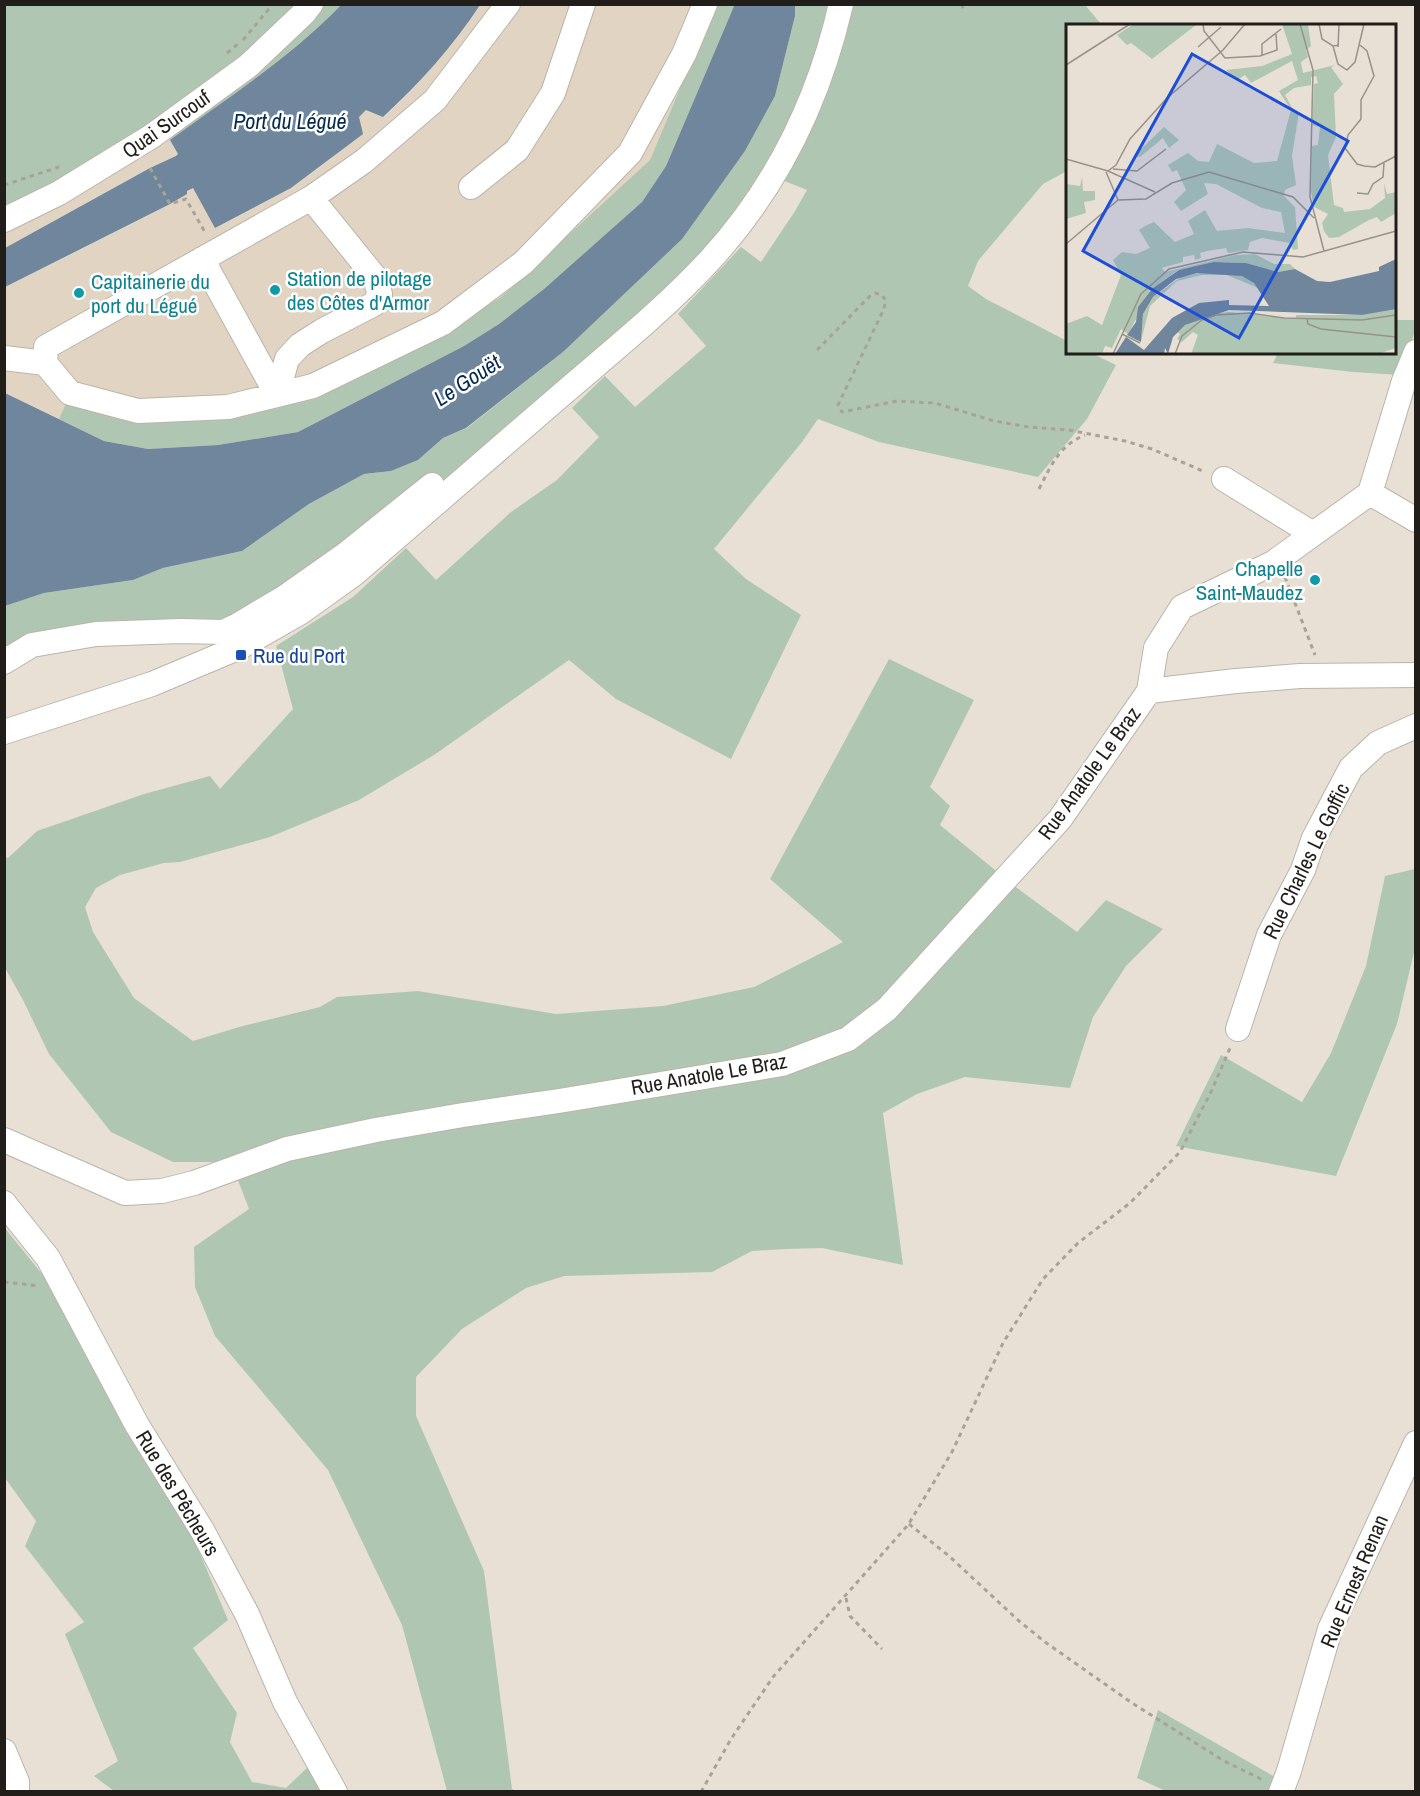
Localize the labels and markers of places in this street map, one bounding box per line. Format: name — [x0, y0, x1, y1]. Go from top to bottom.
place label: Station de pilotage des Côtes d'Armor — [287, 264, 432, 317]
place label: Capitainerie du port du Légué — [91, 267, 210, 320]
marker: Station de pilotage des Côtes d'Armor — [268, 283, 282, 297]
marker: Capitainerie du port du Légué — [72, 286, 86, 300]
place label: Chapelle Saint-Maudez — [1196, 554, 1303, 607]
marker: Chapelle Saint-Maudez — [1308, 573, 1322, 587]
place label: Rue du Port — [253, 641, 345, 670]
marker: Rue du Port — [234, 648, 248, 662]

